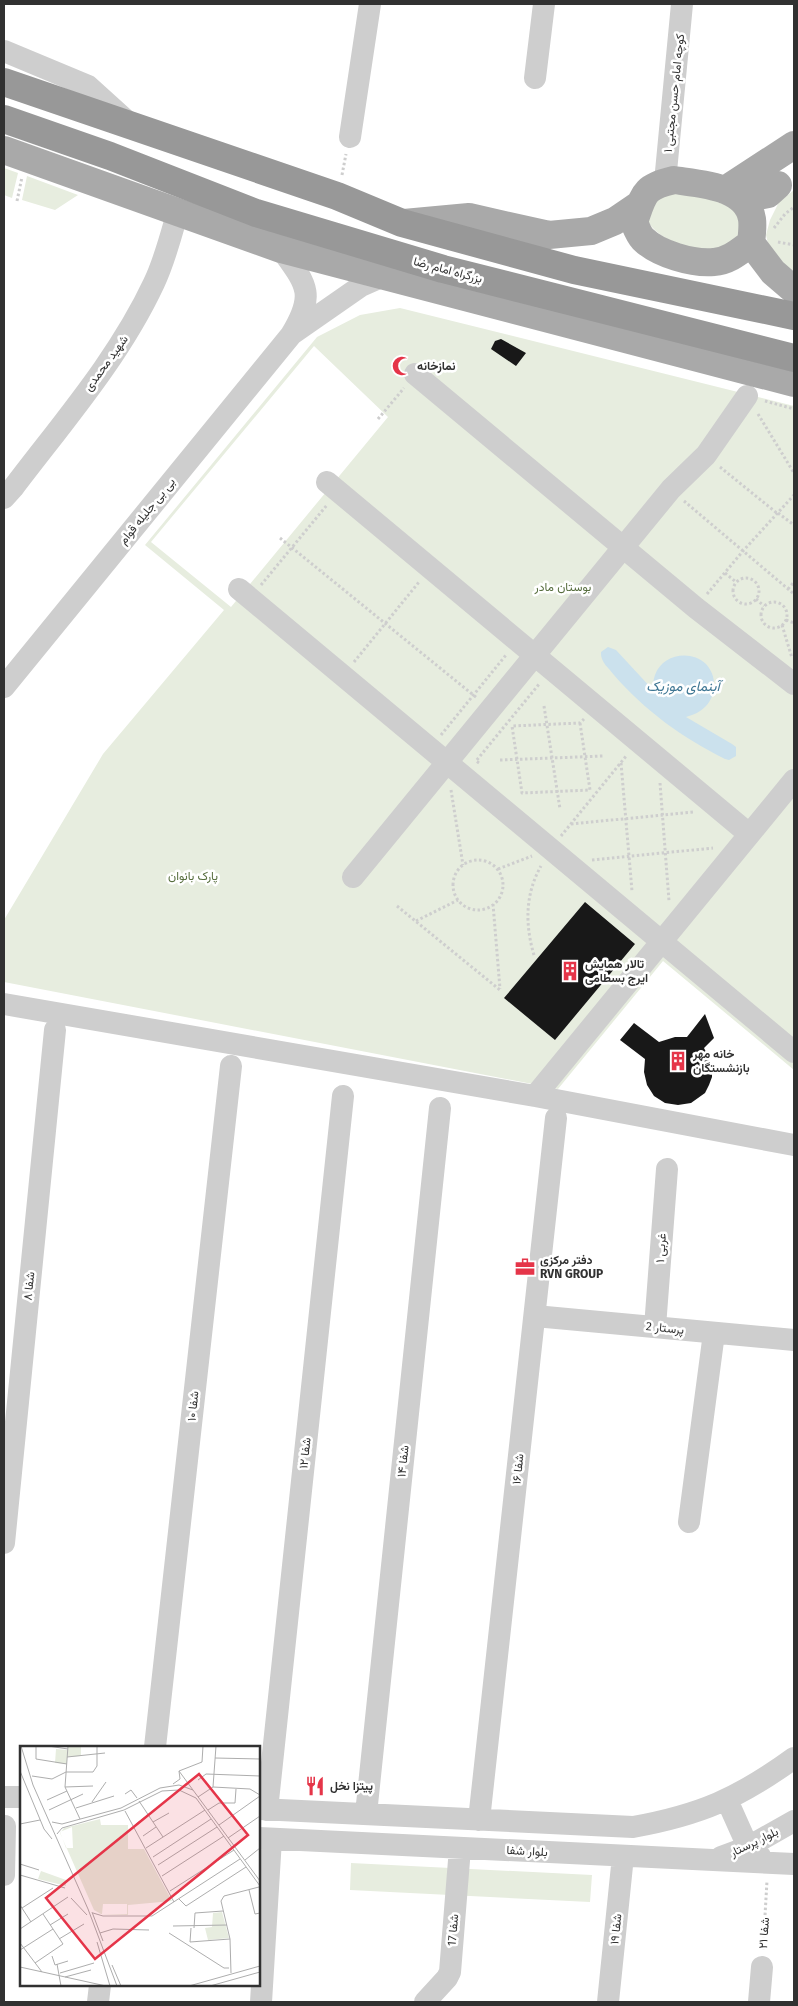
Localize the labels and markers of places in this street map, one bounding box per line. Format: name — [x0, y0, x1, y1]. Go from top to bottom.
mosque icon: نمازخانه — [391, 355, 413, 377]
place label: نمازخانه — [417, 359, 456, 374]
place label: تالار همایش ایرج بسطامی — [585, 957, 648, 986]
building icon: تالار همایش ایرج بسطامی — [559, 960, 581, 982]
place label: خانه مهر بازنشستگان — [692, 1047, 750, 1076]
building icon: خانه مهر بازنشستگان — [667, 1050, 689, 1072]
place label: دفتر مرکزی RVN GROUP — [540, 1253, 603, 1281]
office icon: دفتر مرکزی RVN GROUP — [514, 1256, 536, 1278]
restaurant icon: پیتزا نخل — [304, 1775, 326, 1797]
place label: پیتزا نخل — [330, 1779, 373, 1794]

